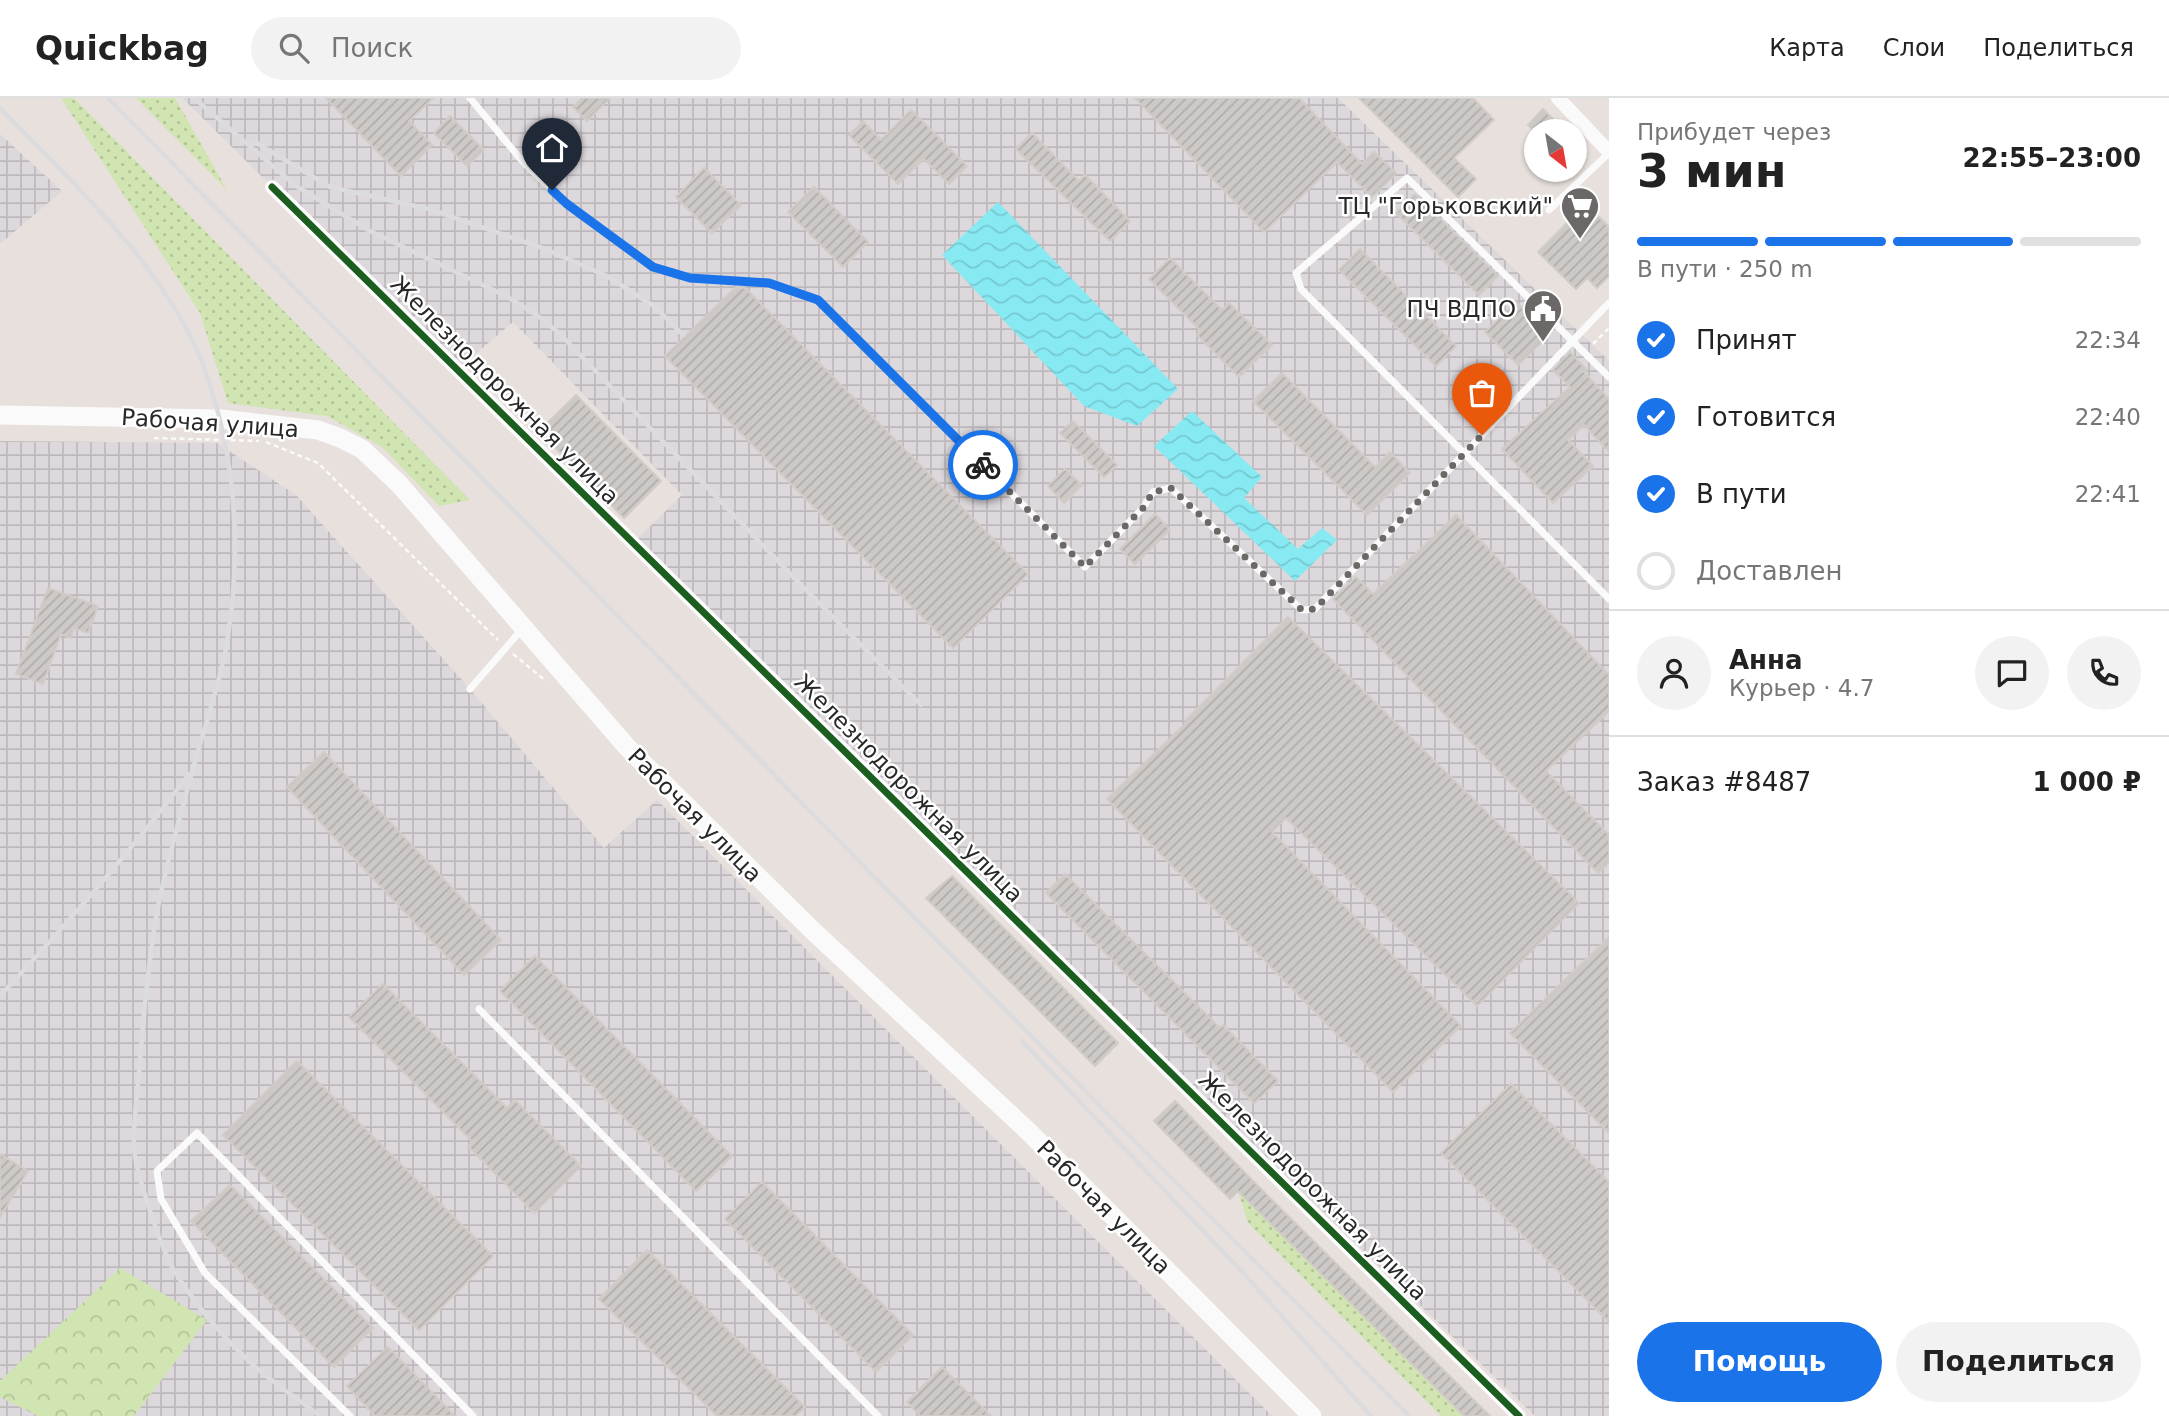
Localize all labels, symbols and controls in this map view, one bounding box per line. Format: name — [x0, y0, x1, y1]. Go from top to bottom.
search box — [251, 17, 741, 80]
text: Quickbag — [35, 29, 209, 68]
icon: search — [275, 29, 313, 67]
text: Поиск — [331, 33, 413, 63]
text: Карта — [1769, 34, 1845, 62]
text: Слои — [1883, 34, 1945, 62]
text: Поделиться — [1983, 34, 2134, 62]
pin — [522, 118, 582, 190]
north arrow — [1524, 119, 1587, 182]
map controls — [1524, 119, 1587, 182]
text: Прибудет через — [1637, 119, 1831, 145]
icon: home — [533, 129, 571, 167]
text: 22:55–23:00 — [1962, 143, 2141, 173]
text: 3 мин — [1637, 144, 1787, 198]
supermarket icon: ТЦ "Горьковский" — [1559, 185, 1601, 240]
place label: ТЦ "Горьковский" — [1337, 193, 1553, 219]
text: В пути · 250 m — [1637, 256, 1813, 282]
street label: Железнодорожная улица — [386, 271, 624, 509]
public building icon: ПЧ ВДПО — [1522, 288, 1564, 343]
place label: ПЧ ВДПО — [1406, 296, 1516, 322]
icon: check — [1637, 321, 1675, 359]
text: Принят — [1696, 325, 1797, 355]
text: 22:34 — [2075, 327, 2141, 353]
pin — [1452, 363, 1512, 435]
icon: bag — [1463, 374, 1501, 412]
icon: check — [1637, 398, 1675, 436]
text: Готовится — [1696, 402, 1836, 432]
street label: Рабочая улица — [120, 404, 300, 442]
text: 22:40 — [2075, 404, 2141, 430]
courier — [948, 430, 1018, 500]
icon: bike — [964, 446, 1002, 484]
icon: check — [1637, 475, 1675, 513]
text: В пути — [1696, 479, 1787, 509]
text: 22:41 — [2075, 481, 2141, 507]
text: Доставлен — [1696, 556, 1843, 586]
button: person — [1637, 636, 1711, 710]
button: chat — [1975, 636, 2049, 710]
button: phone — [2067, 636, 2141, 710]
text: Анна — [1729, 645, 1803, 675]
street label: Железнодорожная улица — [790, 669, 1028, 907]
text: Курьер · 4.7 — [1729, 675, 1874, 701]
street label: Рабочая улица — [623, 743, 767, 887]
text: Заказ #8487 — [1637, 767, 1811, 797]
text: 1 000 ₽ — [2032, 767, 2141, 797]
street label: Железнодорожная улица — [1194, 1067, 1432, 1305]
street label: Рабочая улица — [1032, 1135, 1176, 1279]
button: Помощь — [1637, 1322, 1882, 1402]
button: Поделиться — [1896, 1322, 2141, 1402]

